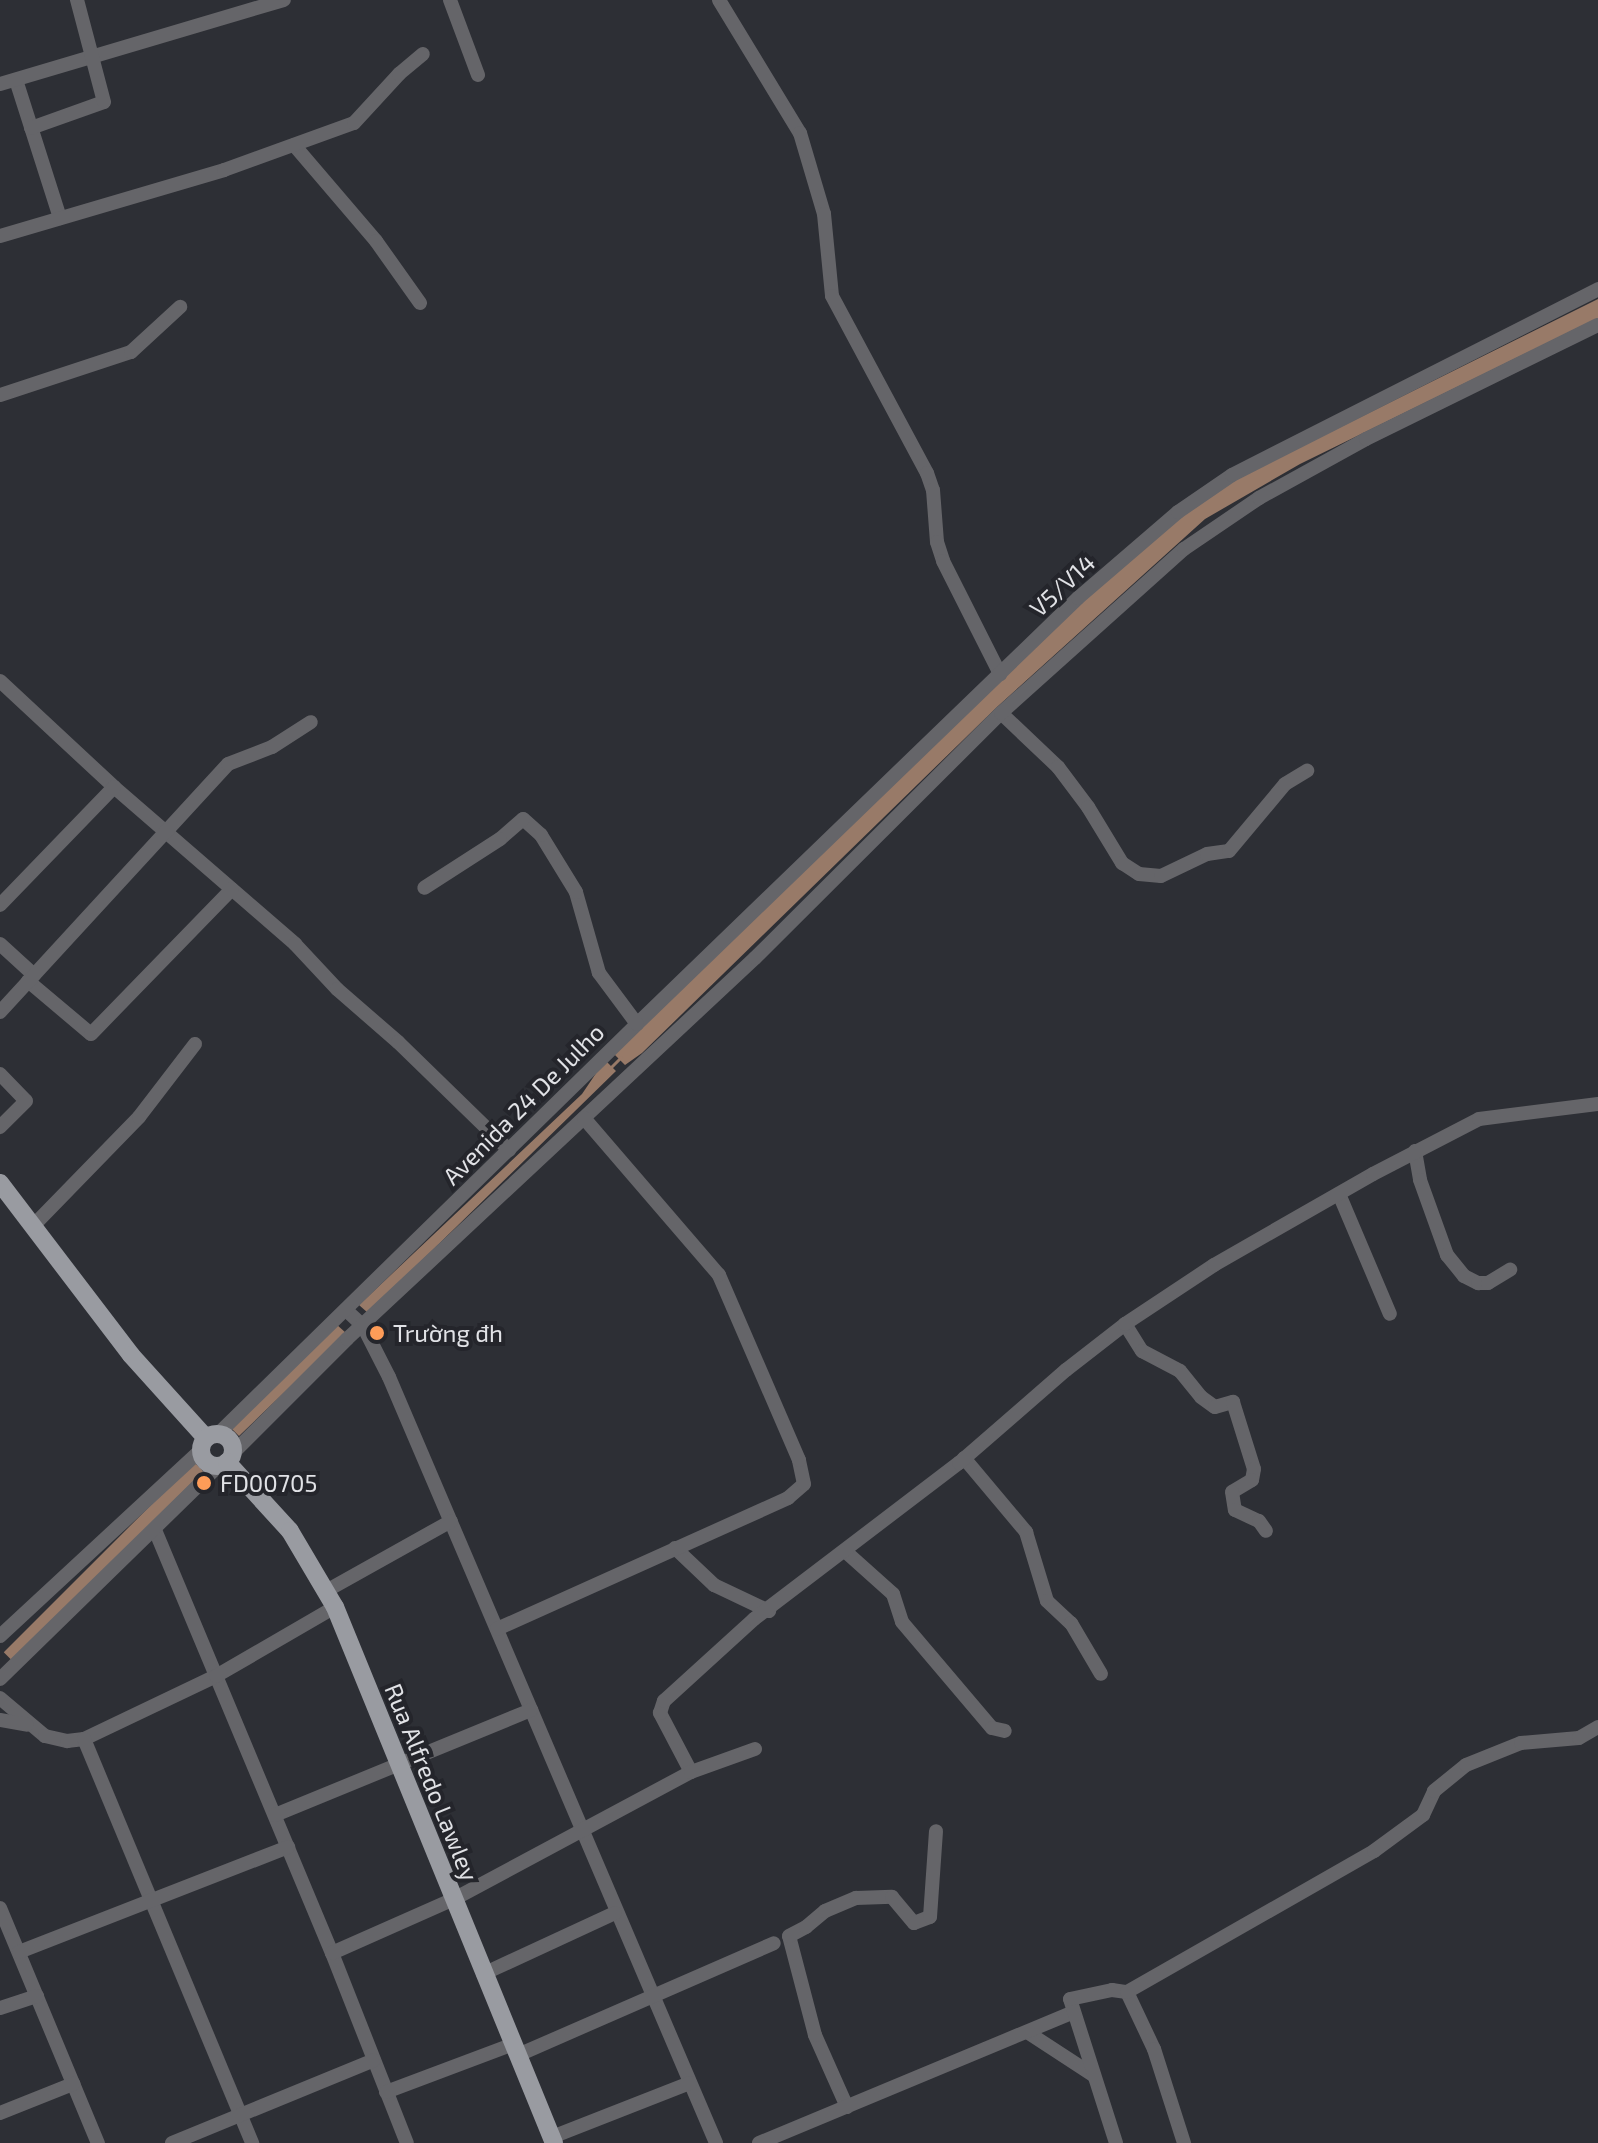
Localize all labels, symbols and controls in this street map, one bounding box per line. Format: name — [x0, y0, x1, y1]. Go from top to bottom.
street label: V5/V14 — [1023, 548, 1101, 622]
street label: Avenida 24 De Julho — [436, 1017, 610, 1191]
place label: Trường đh — [393, 1319, 503, 1347]
marker: Trường đh — [368, 1324, 386, 1342]
place label: FD00705 — [220, 1469, 317, 1497]
marker: FD00705 — [195, 1474, 213, 1492]
street label: Rua Alfredo Lawley — [379, 1679, 485, 1885]

